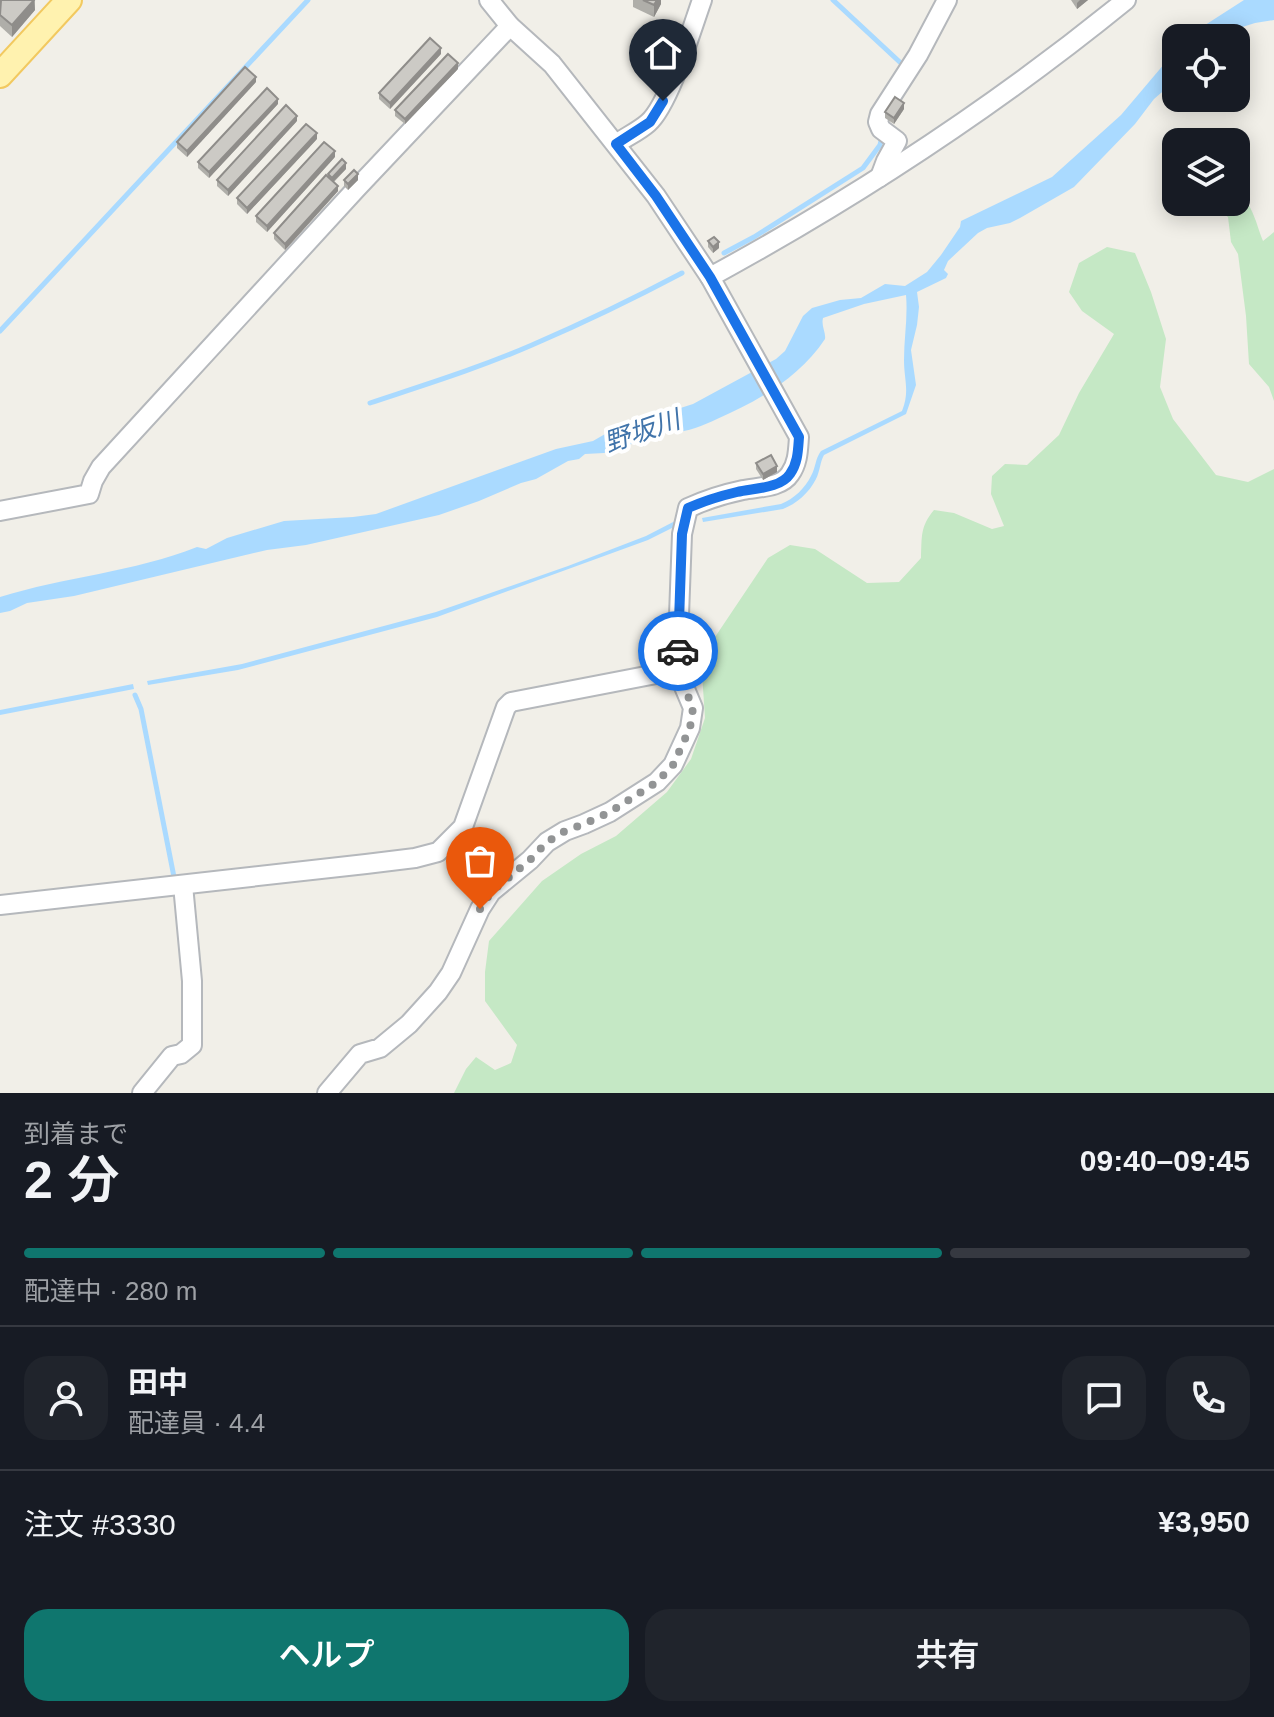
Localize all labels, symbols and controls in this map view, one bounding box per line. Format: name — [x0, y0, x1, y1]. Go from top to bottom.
pin — [629, 19, 697, 101]
map controls — [1162, 24, 1250, 216]
button: locate — [1162, 24, 1250, 112]
icon: home — [641, 31, 685, 75]
button: layers — [1162, 128, 1250, 216]
water label: 野坂川 — [600, 403, 687, 458]
courier — [638, 611, 718, 691]
icon: car — [656, 629, 700, 673]
pin — [446, 827, 514, 909]
icon: bag — [458, 839, 502, 883]
text: 到着まで — [24, 1119, 128, 1149]
text: 09:40–09:45 — [1080, 1144, 1250, 1177]
text: 2 分 — [24, 1151, 119, 1209]
text: 配達中 · 280 m — [24, 1276, 197, 1306]
button: person — [24, 1356, 108, 1440]
button: chat — [1062, 1356, 1146, 1440]
button: phone — [1166, 1356, 1250, 1440]
text: 田中 — [128, 1366, 188, 1399]
text: 配達員 · 4.4 — [128, 1408, 265, 1438]
text: ¥3,950 — [1158, 1505, 1250, 1538]
text: 注文 #3330 — [24, 1508, 176, 1541]
button: ヘルプ — [24, 1609, 629, 1701]
button: 共有 — [645, 1609, 1250, 1701]

